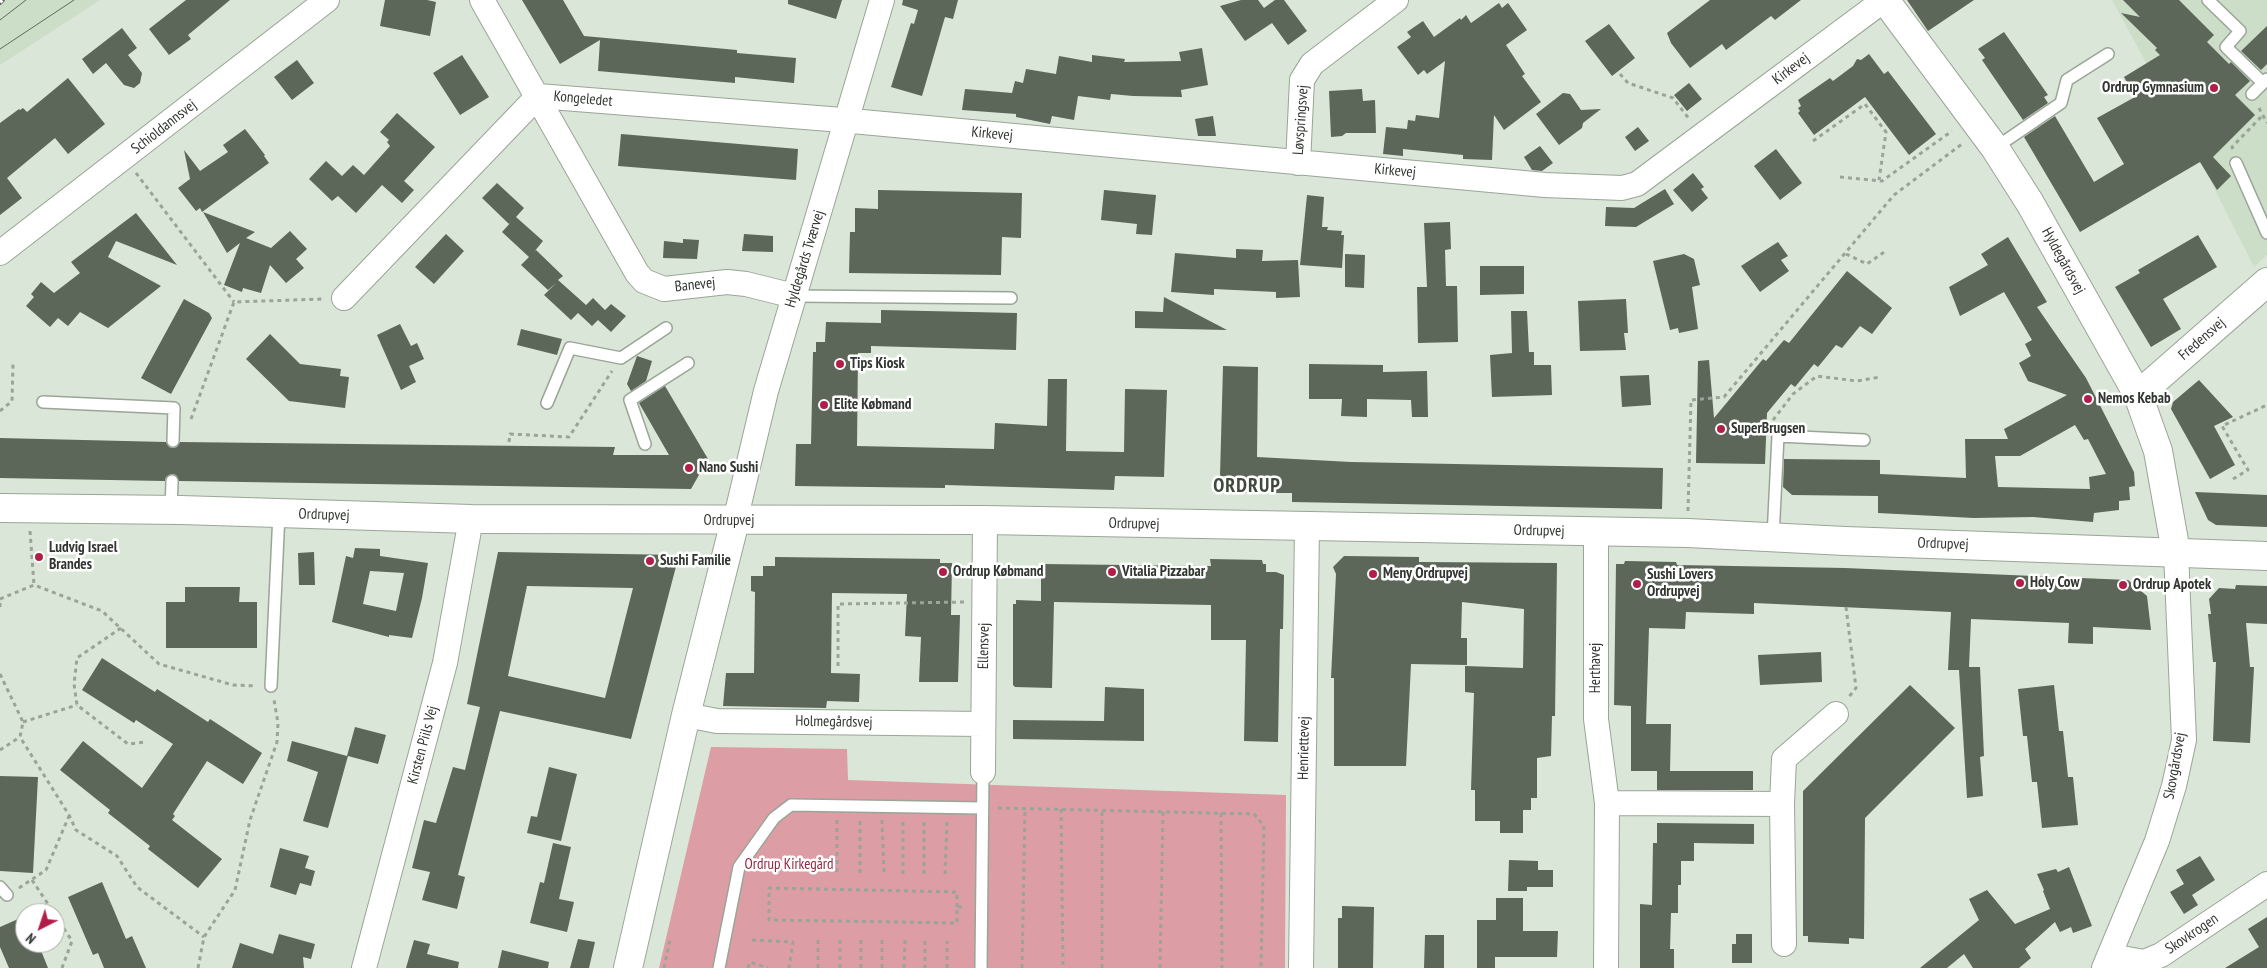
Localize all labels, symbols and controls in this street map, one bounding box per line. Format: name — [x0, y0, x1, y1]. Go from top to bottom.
street label: Kirkevej — [1769, 49, 1813, 89]
place label: Ordrup Gymnasium — [2102, 79, 2204, 97]
marker: Ordrup Gymnasium — [2208, 82, 2220, 94]
street label: Løvspringsvej — [1290, 84, 1312, 156]
street label: Kongeledet — [553, 87, 613, 111]
street label: Schioldannsvej — [128, 96, 200, 158]
street label: Kirkevej — [970, 123, 1014, 145]
street label: Kirkevej — [1373, 160, 1417, 182]
street label: Hyldegårds Tværvej — [782, 208, 828, 310]
street label: Hyldegårdsvej — [2037, 225, 2089, 297]
street label: Banevej — [674, 274, 716, 296]
street label: Fredensvej — [2175, 314, 2229, 364]
place label: Tips Kiosk — [850, 355, 905, 373]
marker: Tips Kiosk — [834, 358, 846, 370]
place label: Nemos Kebab — [2098, 390, 2171, 408]
marker: Nemos Kebab — [2082, 393, 2094, 405]
place label: Elite Købmand — [834, 396, 911, 414]
marker: Elite Købmand — [818, 399, 830, 411]
place label: SuperBrugsen — [1731, 420, 1805, 438]
marker: SuperBrugsen — [1715, 423, 1727, 435]
place label: Nano Sushi — [699, 459, 758, 477]
marker: Nano Sushi — [683, 462, 695, 474]
district label: ORDRUP — [1212, 474, 1282, 498]
street label: Ordrupvej — [298, 505, 350, 525]
street label: Ordrupvej — [703, 512, 755, 530]
street label: Ordrupvej — [1108, 515, 1160, 533]
street label: Ordrupvej — [1513, 522, 1565, 540]
street label: Ordrupvej — [1917, 534, 1969, 554]
place label: Ludvig Israel Brandes — [49, 539, 117, 574]
marker: Ludvig Israel Brandes — [33, 551, 45, 563]
place label: Sushi Familie — [660, 552, 731, 570]
marker: Sushi Familie — [644, 555, 656, 567]
place label: Ordrup Købmand — [953, 563, 1043, 581]
place label: Vitalia Pizzabar — [1122, 563, 1205, 581]
place label: Meny Ordrupvej — [1383, 565, 1468, 583]
marker: Ordrup Købmand — [937, 566, 949, 578]
marker: Vitalia Pizzabar — [1106, 566, 1118, 578]
place label: Sushi Lovers Ordrupvej — [1647, 566, 1713, 601]
marker: Meny Ordrupvej — [1367, 568, 1379, 580]
place label: Holy Cow — [2030, 574, 2079, 592]
place label: Ordrup Apotek — [2133, 576, 2211, 594]
marker: Holy Cow — [2014, 577, 2026, 589]
marker: Sushi Lovers Ordrupvej — [1631, 578, 1643, 590]
marker: Ordrup Apotek — [2117, 579, 2129, 591]
street label: Ellensvej — [975, 623, 993, 669]
street label: Herthavej — [1587, 643, 1605, 693]
street label: Kirsten Piils Vej — [404, 704, 442, 786]
street label: Holmegårdsvej — [795, 712, 873, 732]
street label: Henriettevej — [1294, 716, 1314, 780]
street label: Skovgårdsvej — [2160, 731, 2190, 801]
park label: Ordrup Kirkegård — [745, 856, 833, 874]
north arrow — [15, 903, 65, 953]
street label: Skovkrogen — [2162, 910, 2222, 958]
text: N — [22, 929, 40, 948]

